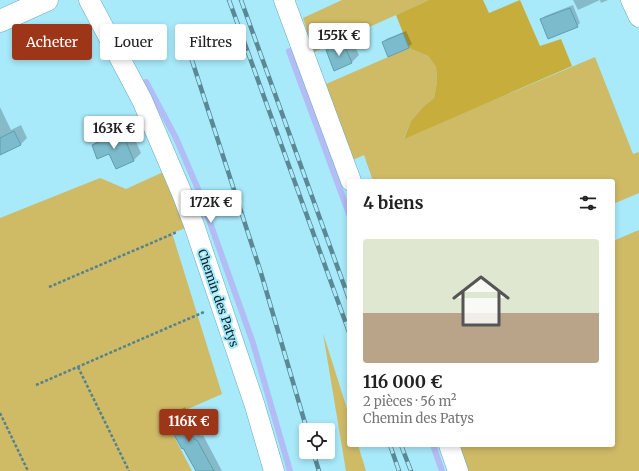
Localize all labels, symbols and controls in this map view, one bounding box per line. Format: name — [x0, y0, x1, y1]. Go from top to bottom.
pin: 155K € — [306, 23, 372, 57]
chip: Acheter — [12, 24, 92, 60]
chip: Louer — [100, 24, 167, 60]
chip: Filtres — [175, 24, 246, 60]
text: 155K € — [318, 27, 360, 44]
pin: 163K € — [81, 116, 147, 150]
text: 163K € — [93, 120, 135, 137]
pin: 172K € — [178, 190, 244, 224]
text: 4 biens — [363, 192, 423, 214]
icon: filters — [577, 192, 599, 214]
text: 172K € — [190, 194, 232, 211]
street label: Chemin des Patys — [195, 247, 242, 349]
icon: home — [445, 265, 517, 337]
text: 116 000 € — [363, 371, 443, 393]
text: 2 pièces · 56 m² — [363, 393, 456, 410]
pin: 116K € — [156, 409, 222, 443]
text: Chemin des Patys — [363, 410, 474, 427]
text: 116K € — [168, 413, 210, 430]
map controls — [299, 423, 335, 459]
button: locate — [299, 423, 335, 459]

